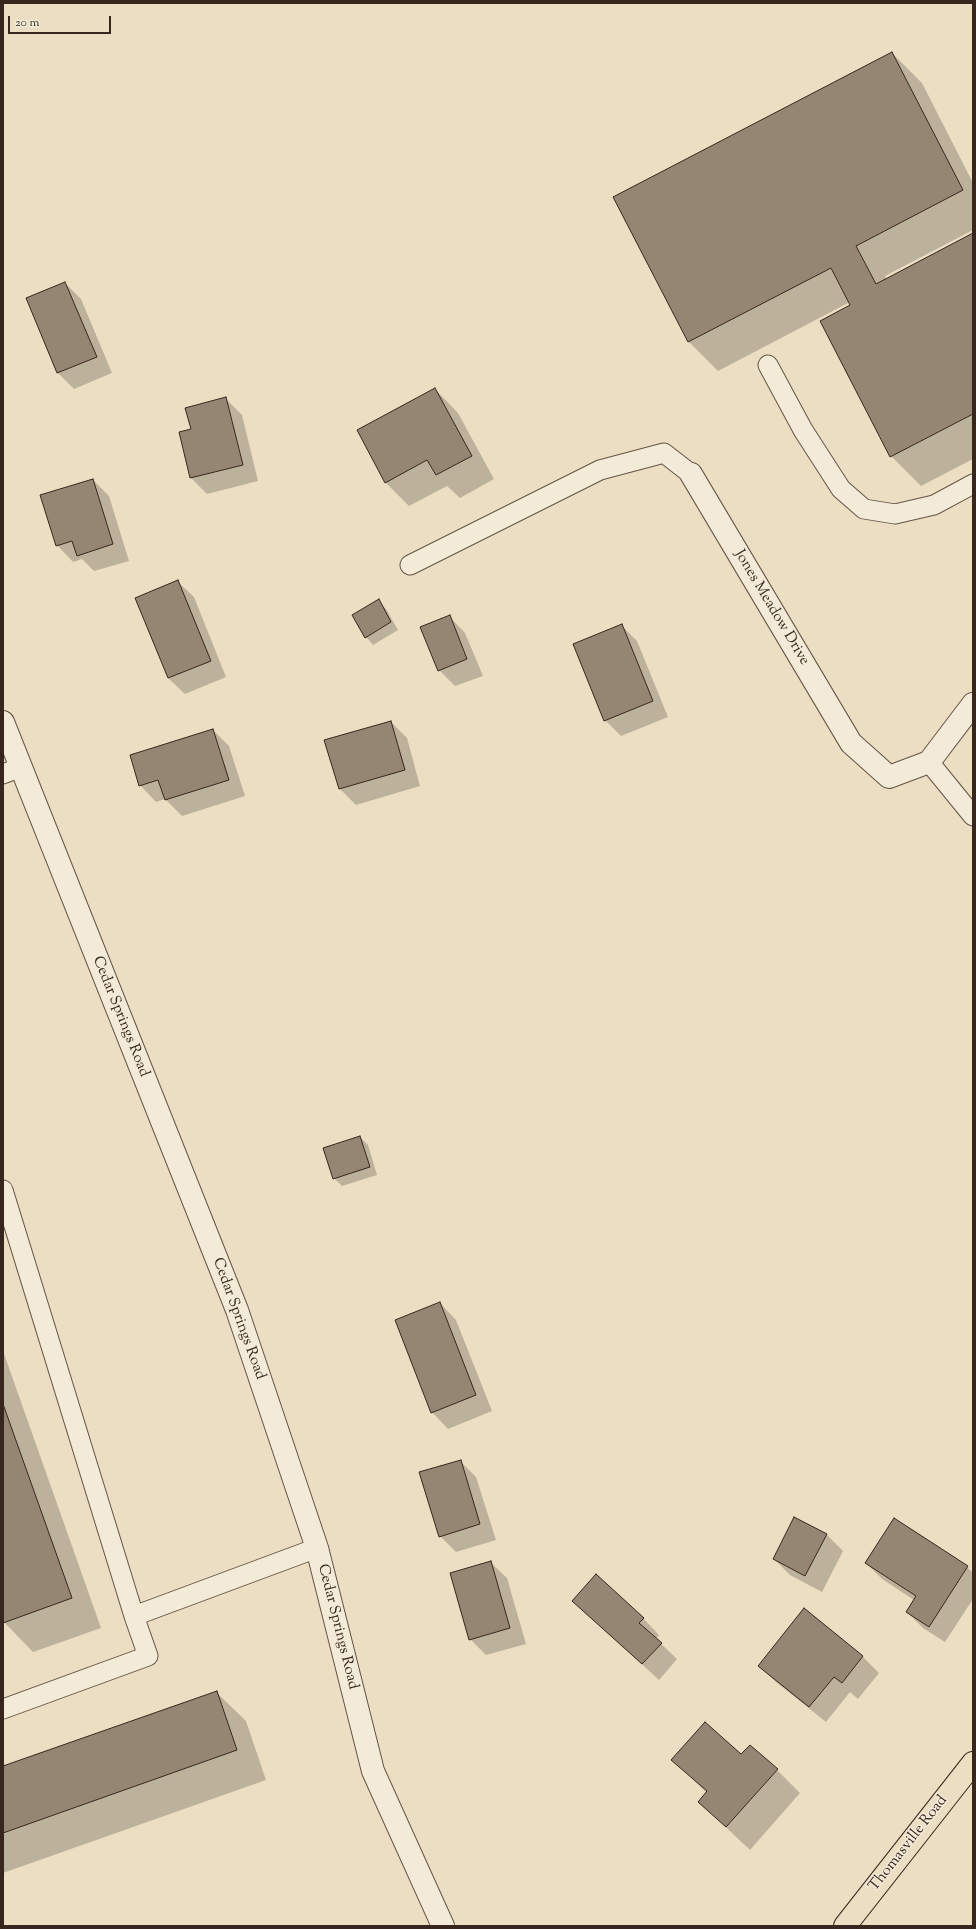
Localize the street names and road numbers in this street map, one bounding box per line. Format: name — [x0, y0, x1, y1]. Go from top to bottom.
street label: Jones Meadow Drive — [729, 547, 813, 669]
street label: Cedar Springs Road — [88, 954, 152, 1080]
street label: Cedar Springs Road — [208, 1255, 268, 1383]
street label: Cedar Springs Road — [313, 1562, 361, 1692]
street label: Thomasville Road — [866, 1792, 952, 1896]

